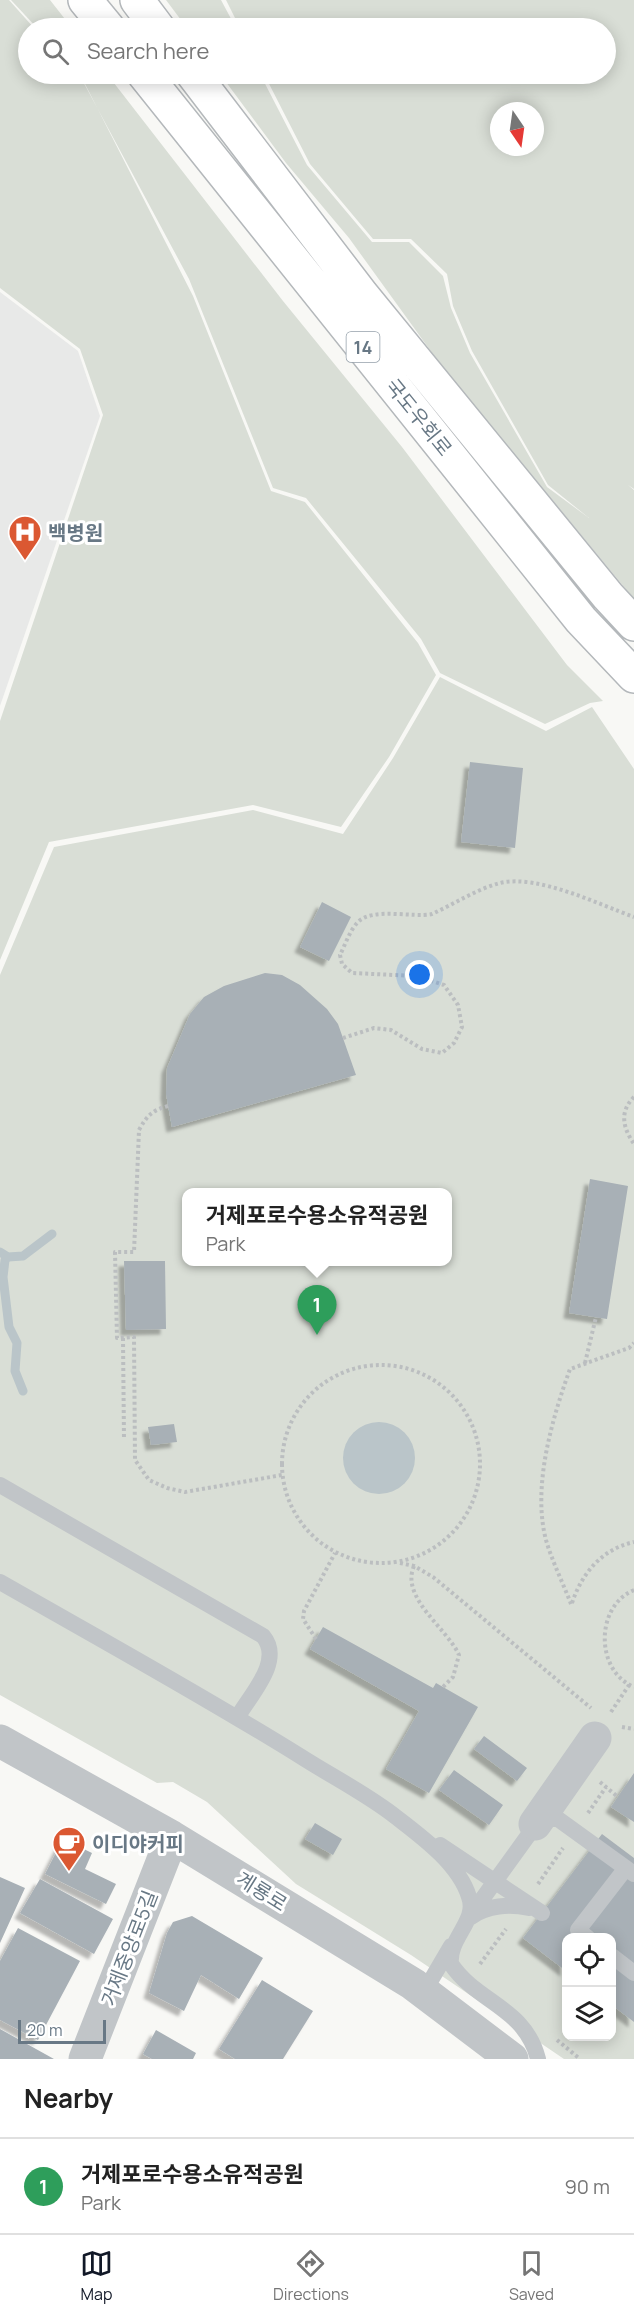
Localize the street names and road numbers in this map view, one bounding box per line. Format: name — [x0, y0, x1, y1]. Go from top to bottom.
road number: 14 — [346, 332, 380, 362]
street label: 국도우회로 — [380, 373, 458, 461]
street label: 계룡로 — [231, 1865, 293, 1917]
street label: 거제중앙로5길 — [95, 1886, 163, 2010]

